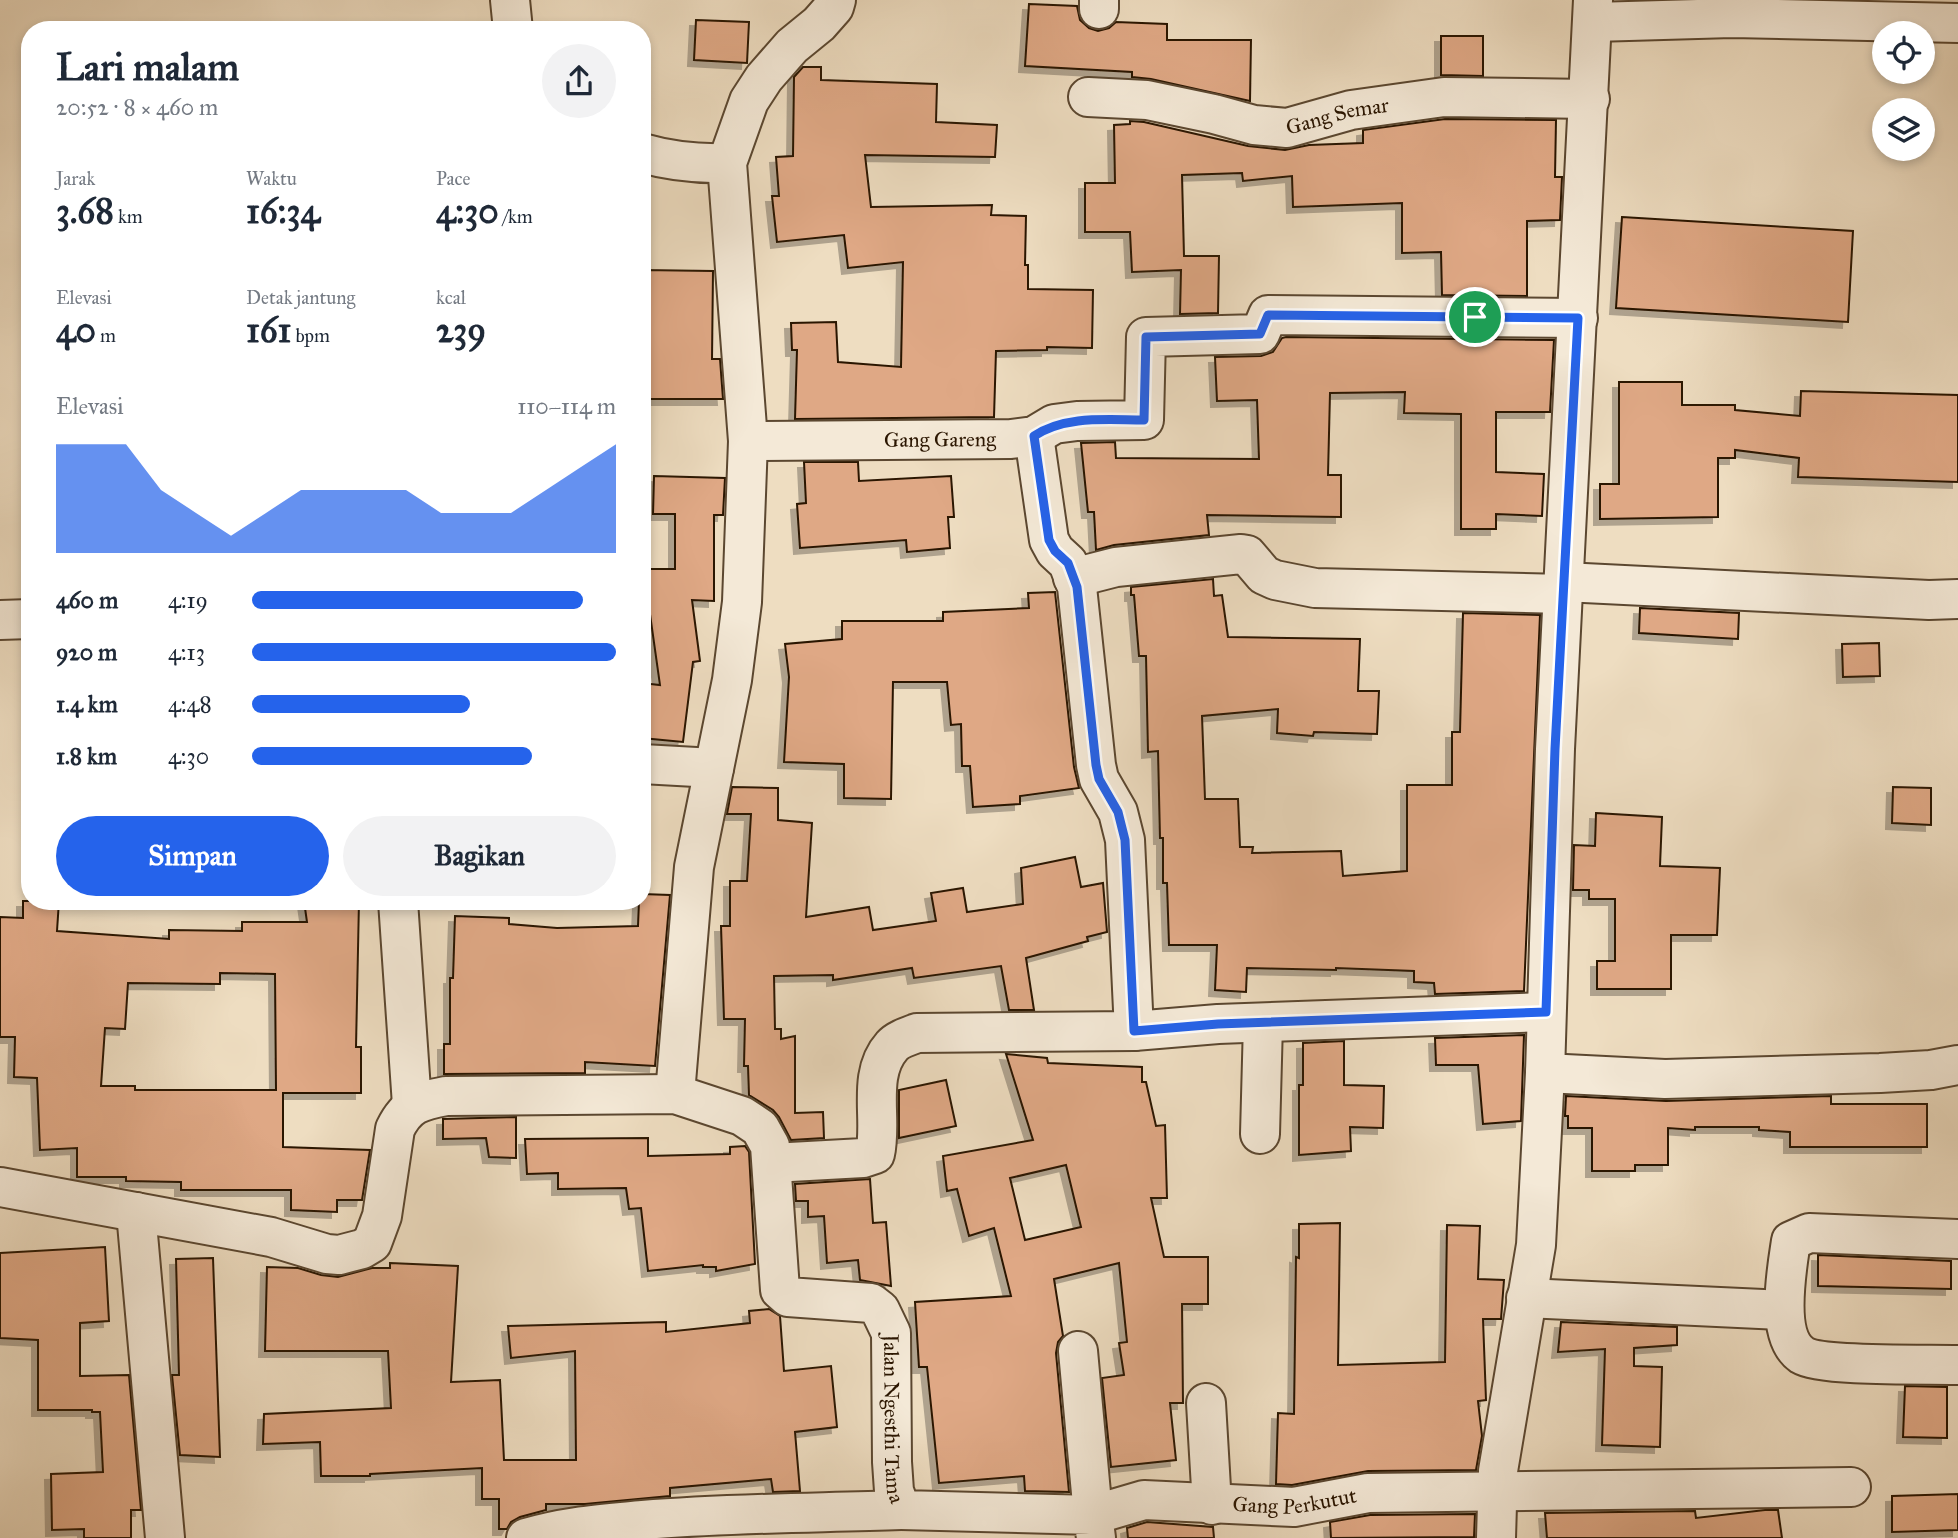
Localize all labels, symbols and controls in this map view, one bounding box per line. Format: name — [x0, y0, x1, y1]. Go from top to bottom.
map controls — [1872, 21, 1935, 161]
button: locate — [1872, 21, 1935, 84]
text: Lari malam — [56, 44, 239, 90]
button: share — [542, 44, 616, 118]
street label: Gang Semar — [1283, 92, 1391, 141]
text: 20:52 · 8 × 460 m — [56, 93, 218, 121]
button: layers — [1872, 98, 1935, 161]
text: Jarak — [56, 167, 95, 190]
text: Waktu — [246, 167, 297, 190]
text: Pace — [436, 167, 470, 190]
text: 3.68 — [56, 190, 114, 233]
text: 16:34 — [246, 190, 320, 233]
text: 4:30 — [436, 190, 499, 233]
text: km — [114, 205, 143, 228]
text: /km — [499, 205, 533, 228]
text: Elevasi — [56, 286, 112, 309]
text: Detak jantung — [246, 286, 355, 309]
text: kcal — [436, 286, 466, 309]
pin — [1445, 287, 1505, 347]
icon: arrive — [1456, 298, 1494, 336]
text: 40 — [56, 309, 96, 352]
text: 161 — [246, 309, 291, 352]
text: 239 — [436, 309, 486, 352]
text: m — [96, 324, 116, 347]
text: bpm — [291, 324, 330, 347]
text: Elevasi — [56, 392, 124, 420]
text: 110–114 m — [517, 392, 616, 420]
street label: Gang Gareng — [884, 426, 996, 453]
text: 460 m — [56, 586, 118, 614]
text: 4:19 — [168, 586, 208, 614]
text: 920 m — [56, 638, 117, 666]
text: 4:13 — [168, 638, 205, 666]
text: 1.4 km — [56, 690, 118, 718]
text: 4:48 — [168, 690, 212, 718]
text: 1.8 km — [56, 742, 117, 770]
text: 4:30 — [168, 742, 209, 770]
button: Simpan — [56, 816, 329, 896]
button: Bagikan — [343, 816, 616, 896]
street label: Jalan Ngesthi Tama — [878, 1332, 910, 1507]
street label: Gang Perkutut — [1232, 1482, 1359, 1520]

